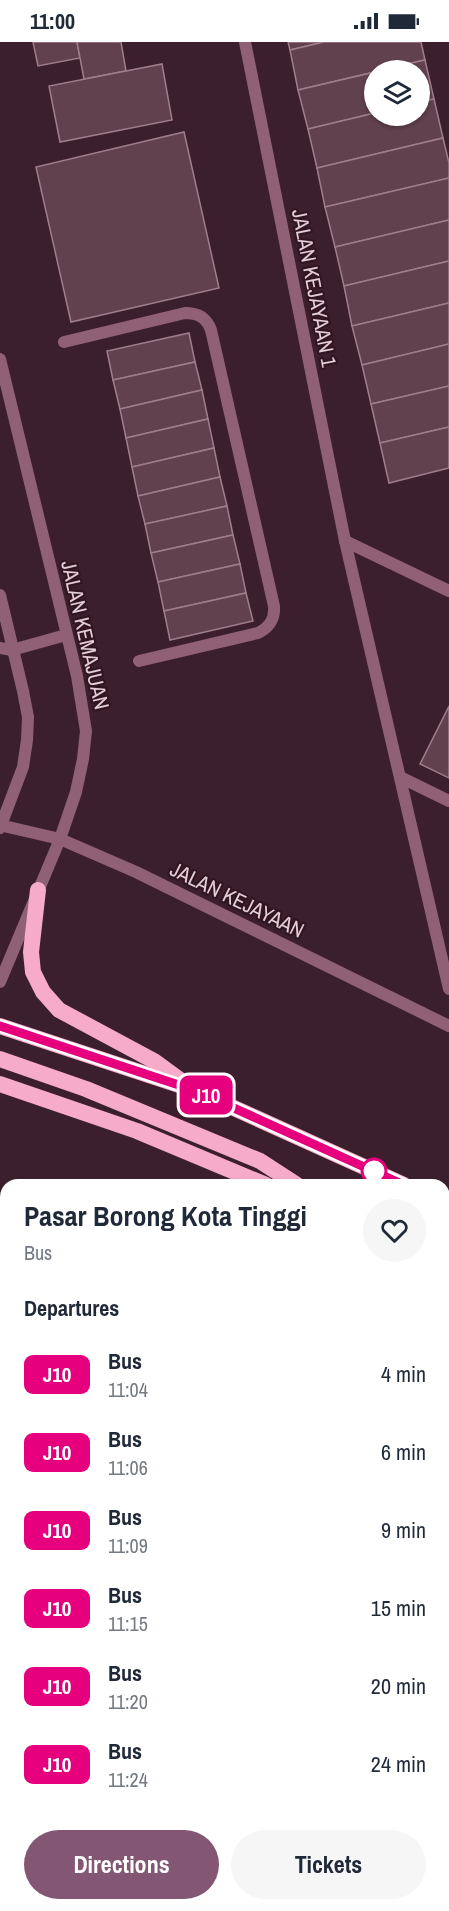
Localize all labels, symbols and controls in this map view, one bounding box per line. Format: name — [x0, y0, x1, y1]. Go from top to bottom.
text: 11:00 — [30, 6, 75, 36]
map controls — [364, 60, 430, 126]
button: layers — [364, 60, 430, 126]
street label: JALAN KEJAYAAN 1 — [285, 207, 344, 370]
street label: JALAN KEMAJUAN — [54, 557, 117, 712]
street label: JALAN KEJAYAAN — [165, 855, 309, 945]
line badge: J10 — [172, 1076, 240, 1114]
text: J10 — [192, 1081, 220, 1110]
unlabelled marker — [361, 1158, 387, 1184]
text: Pasar Borong Kota Tinggi — [24, 1197, 307, 1235]
button: heart — [363, 1199, 426, 1262]
text: Bus — [24, 1239, 52, 1266]
text: Departures — [24, 1293, 119, 1323]
text: Bus — [108, 1346, 142, 1376]
text: 4 min — [381, 1359, 426, 1389]
text: J10 — [43, 1360, 71, 1389]
text: 11:04 — [108, 1376, 148, 1403]
text: Bus — [108, 1424, 142, 1454]
text: 6 min — [381, 1437, 426, 1467]
text: J10 — [43, 1438, 71, 1467]
text: 11:06 — [108, 1454, 148, 1481]
text: Bus — [108, 1502, 142, 1532]
text: 9 min — [381, 1515, 426, 1545]
text: J10 — [43, 1516, 71, 1545]
text: 11:09 — [108, 1532, 148, 1559]
text: Bus — [108, 1580, 142, 1610]
text: 15 min — [371, 1593, 426, 1623]
text: J10 — [43, 1594, 71, 1623]
text: 11:15 — [108, 1610, 148, 1637]
text: Bus — [108, 1658, 142, 1688]
text: 20 min — [371, 1671, 426, 1701]
text: J10 — [43, 1672, 71, 1701]
text: 11:20 — [108, 1688, 148, 1715]
text: Bus — [108, 1736, 142, 1766]
text: 24 min — [371, 1749, 426, 1779]
text: J10 — [43, 1750, 71, 1779]
text: 11:24 — [108, 1766, 148, 1793]
button: Directions — [24, 1830, 219, 1899]
button: Tickets — [231, 1830, 426, 1899]

